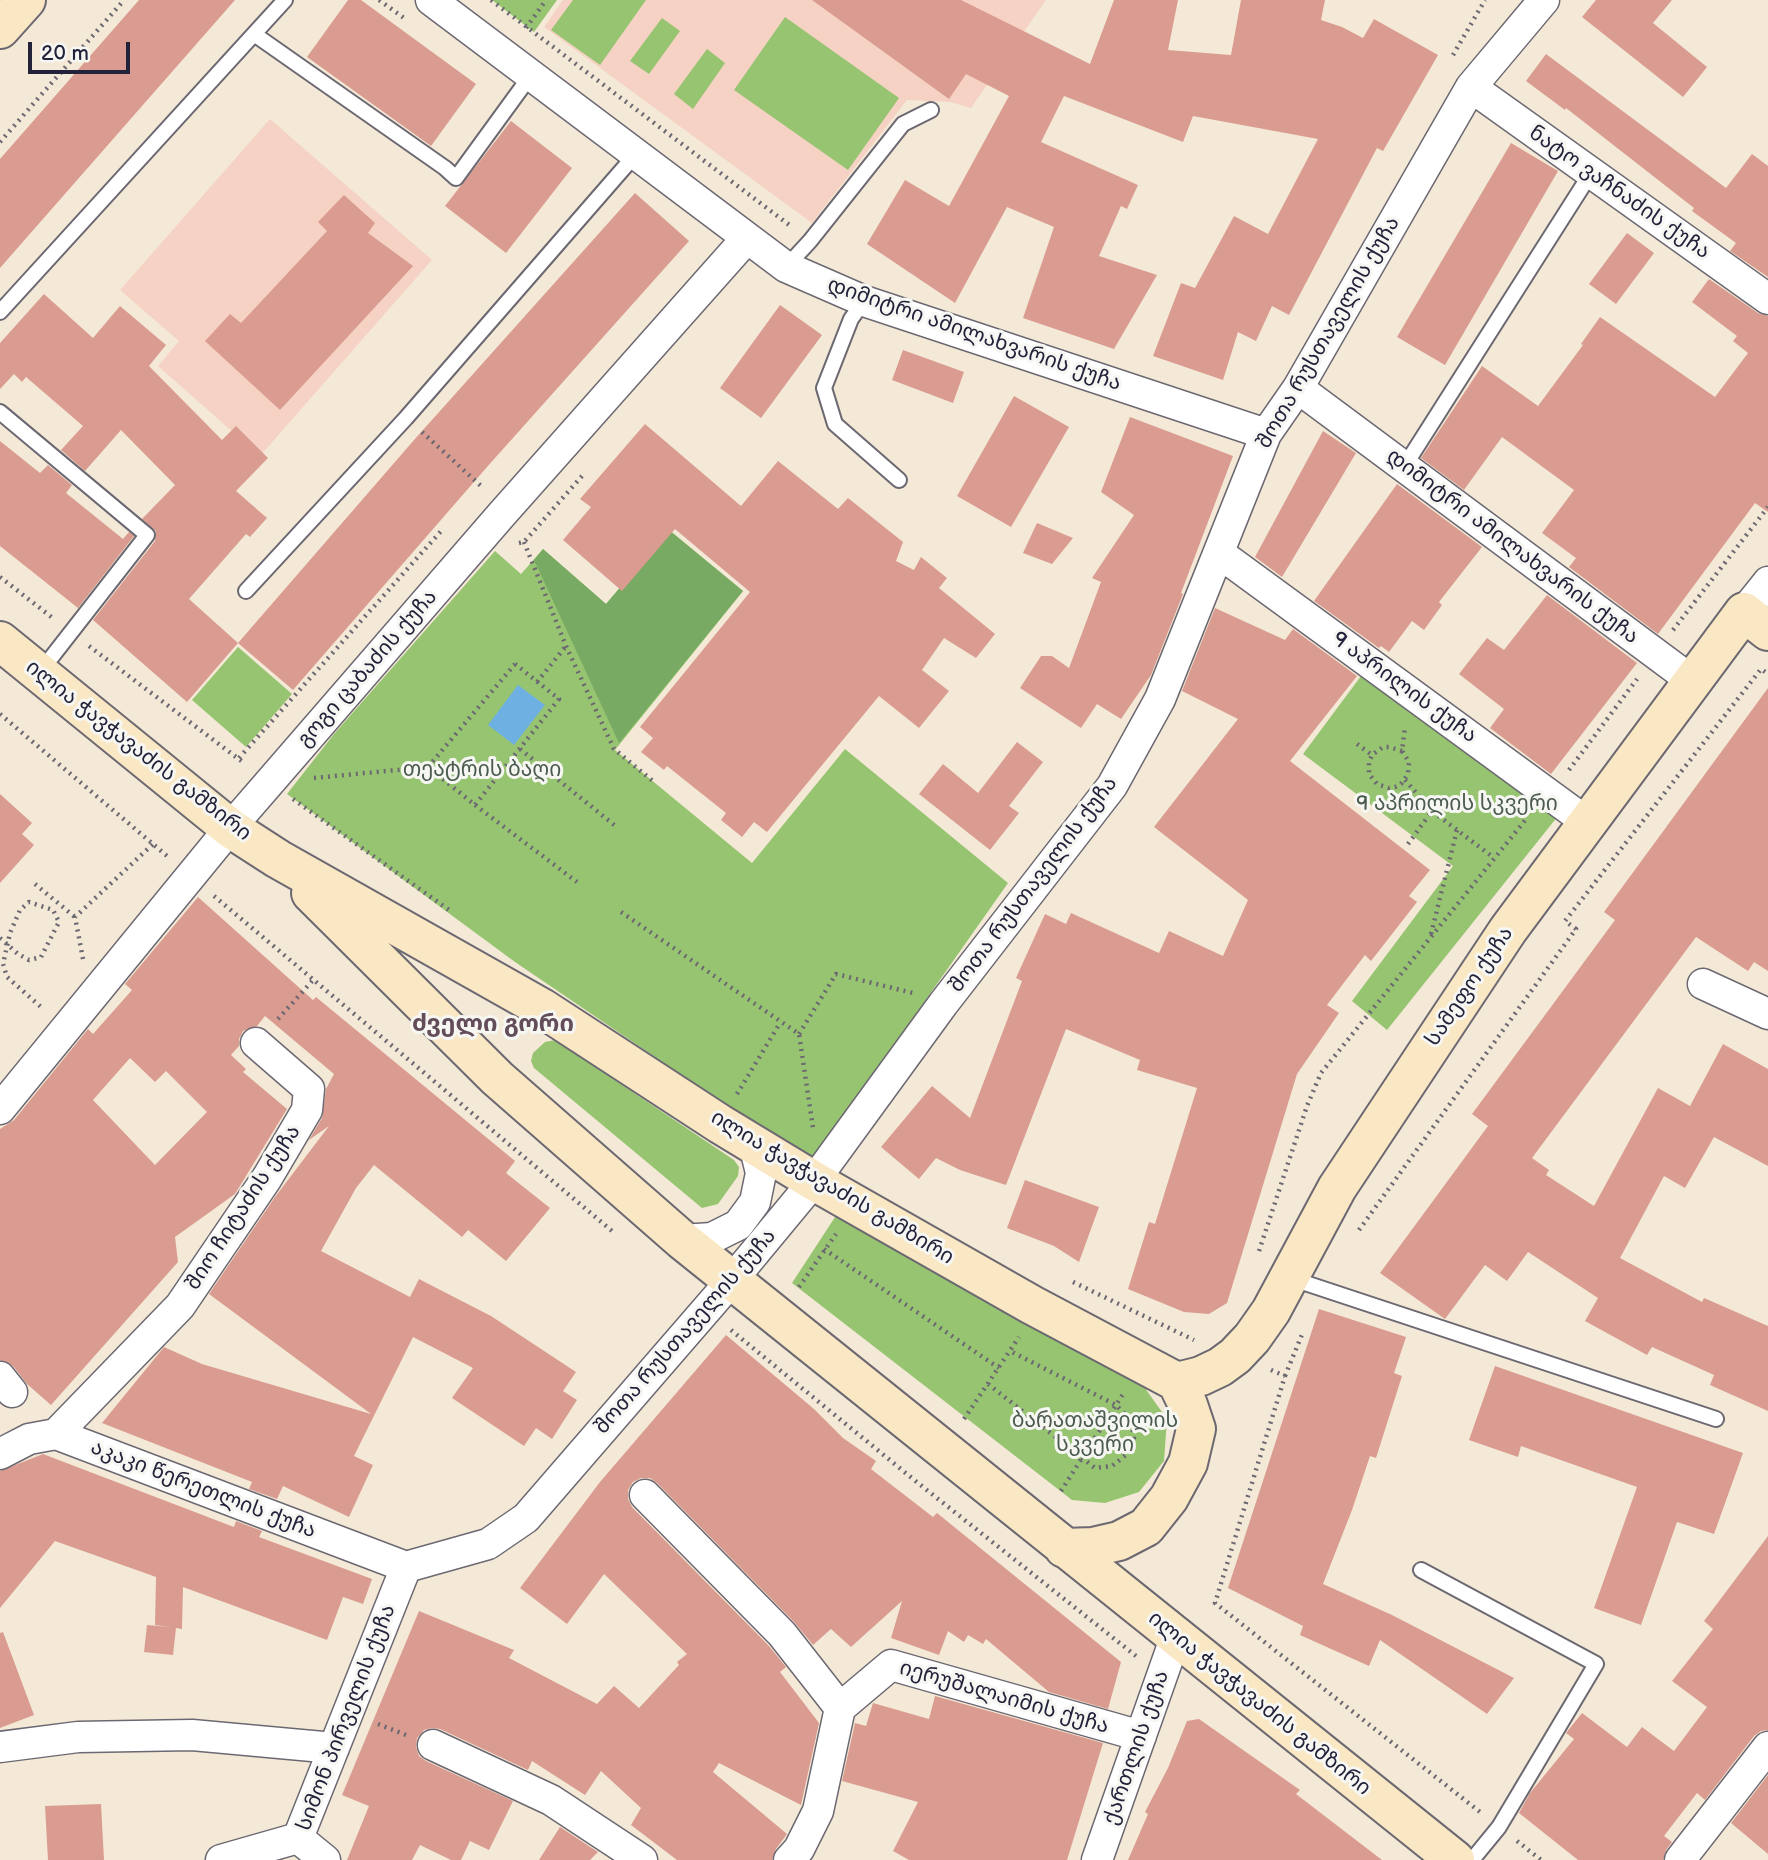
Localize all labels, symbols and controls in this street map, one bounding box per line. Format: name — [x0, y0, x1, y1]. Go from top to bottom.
scale bar — [32, 28, 133, 72]
text: 20 m — [41, 41, 89, 66]
street label: ნატო ვაჩნაძის ქუჩა — [1524, 121, 1714, 265]
street label: შოთა რუსთაველის ქუჩა — [1252, 213, 1406, 453]
street label: დიმიტრი ამილახვარის ქუჩა — [824, 273, 1124, 397]
street label: დიმიტრი ამილახვარის ქუჩა — [1381, 444, 1643, 650]
street label: გოგი ცაბაძის ქუჩა — [293, 585, 443, 753]
street label: 9 აპრილის ქუჩა — [1327, 627, 1481, 749]
street label: ილია ჭავჭავაძის გამზირი — [20, 655, 256, 847]
park label: თეატრის ბაღი — [403, 758, 561, 784]
street label: შოთა რუსთაველის ქუჩა — [945, 772, 1123, 998]
park label: 9 აპრილის სკვერი — [1356, 792, 1558, 818]
street label: სამეფო ქუჩა — [1421, 923, 1519, 1051]
district label: ძველი გორი — [412, 1011, 574, 1039]
street label: ილია ჭავჭავაძის გამზირი — [706, 1105, 958, 1271]
street label: შიო ჩიტაძის ქუჩა — [181, 1121, 307, 1295]
street label: შოთა რუსთაველის ქუჩა — [590, 1224, 782, 1440]
park label: ბარათაშვილის სკვერი — [1012, 1409, 1178, 1459]
street label: აკაკი წერეთლის ქუჩა — [87, 1435, 319, 1545]
street label: სიმონ პირველის ქუჩა — [292, 1601, 402, 1835]
street label: ილია ჭავჭავაძის გამზირი — [1143, 1606, 1375, 1802]
street label: იერუშალაიმის ქუჩა — [897, 1656, 1111, 1740]
street label: ქართლის ქუჩა — [1099, 1668, 1175, 1828]

